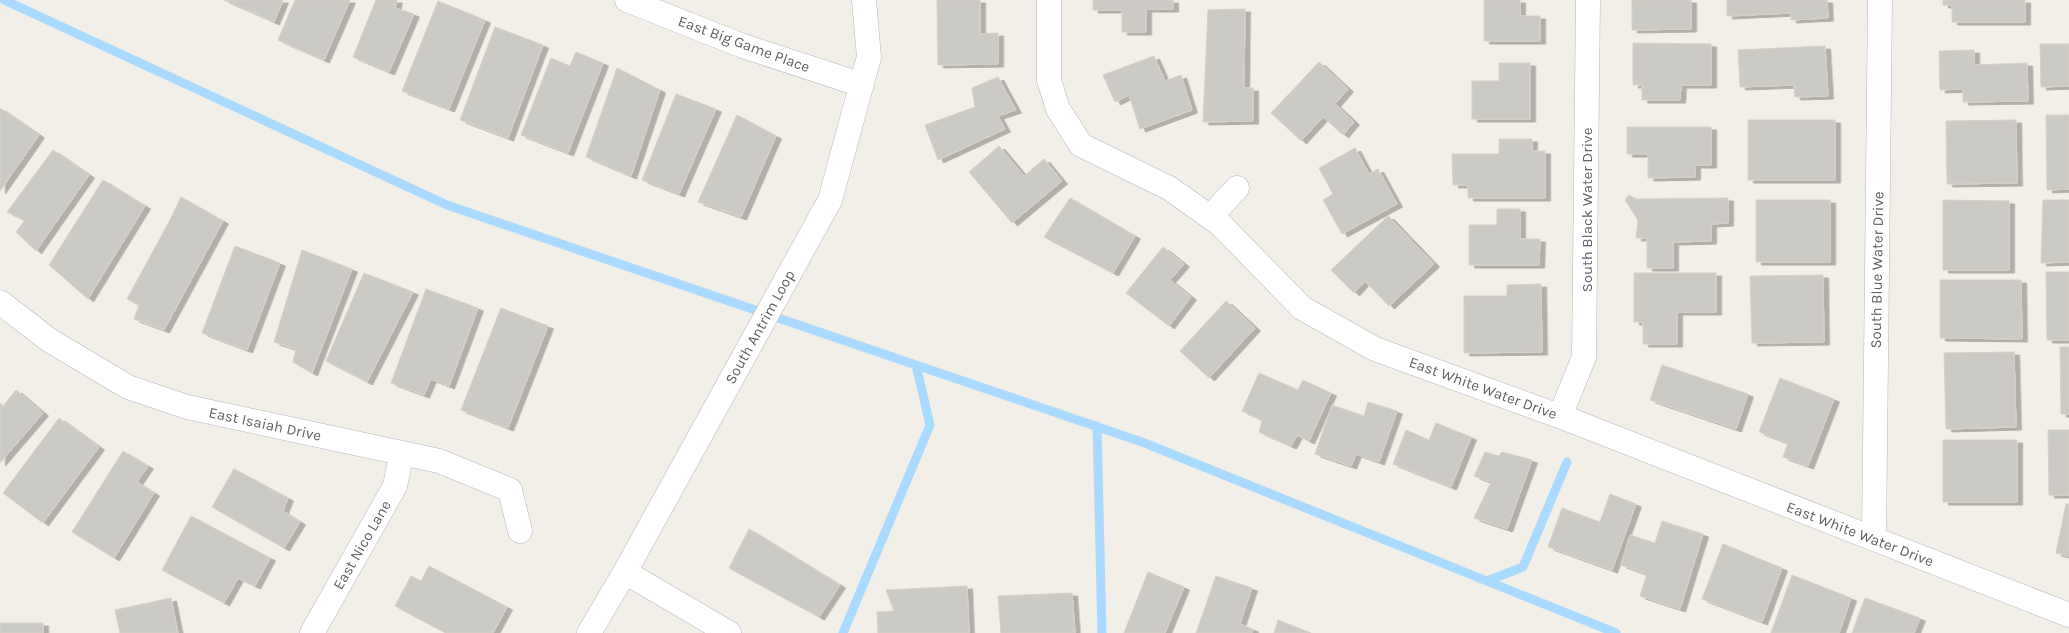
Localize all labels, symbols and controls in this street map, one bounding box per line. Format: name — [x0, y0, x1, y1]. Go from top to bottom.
street label: East Big Game Place — [676, 12, 812, 76]
street label: South Black Water Drive — [1578, 128, 1596, 292]
street label: South Blue Water Drive — [1867, 191, 1887, 349]
street label: South Antrim Loop — [721, 267, 799, 387]
street label: East White Water Drive — [1407, 353, 1559, 423]
street label: East Isaiah Drive — [207, 403, 323, 445]
street label: East Nico Lane — [329, 497, 395, 593]
street label: East White Water Drive — [1784, 498, 1936, 570]

